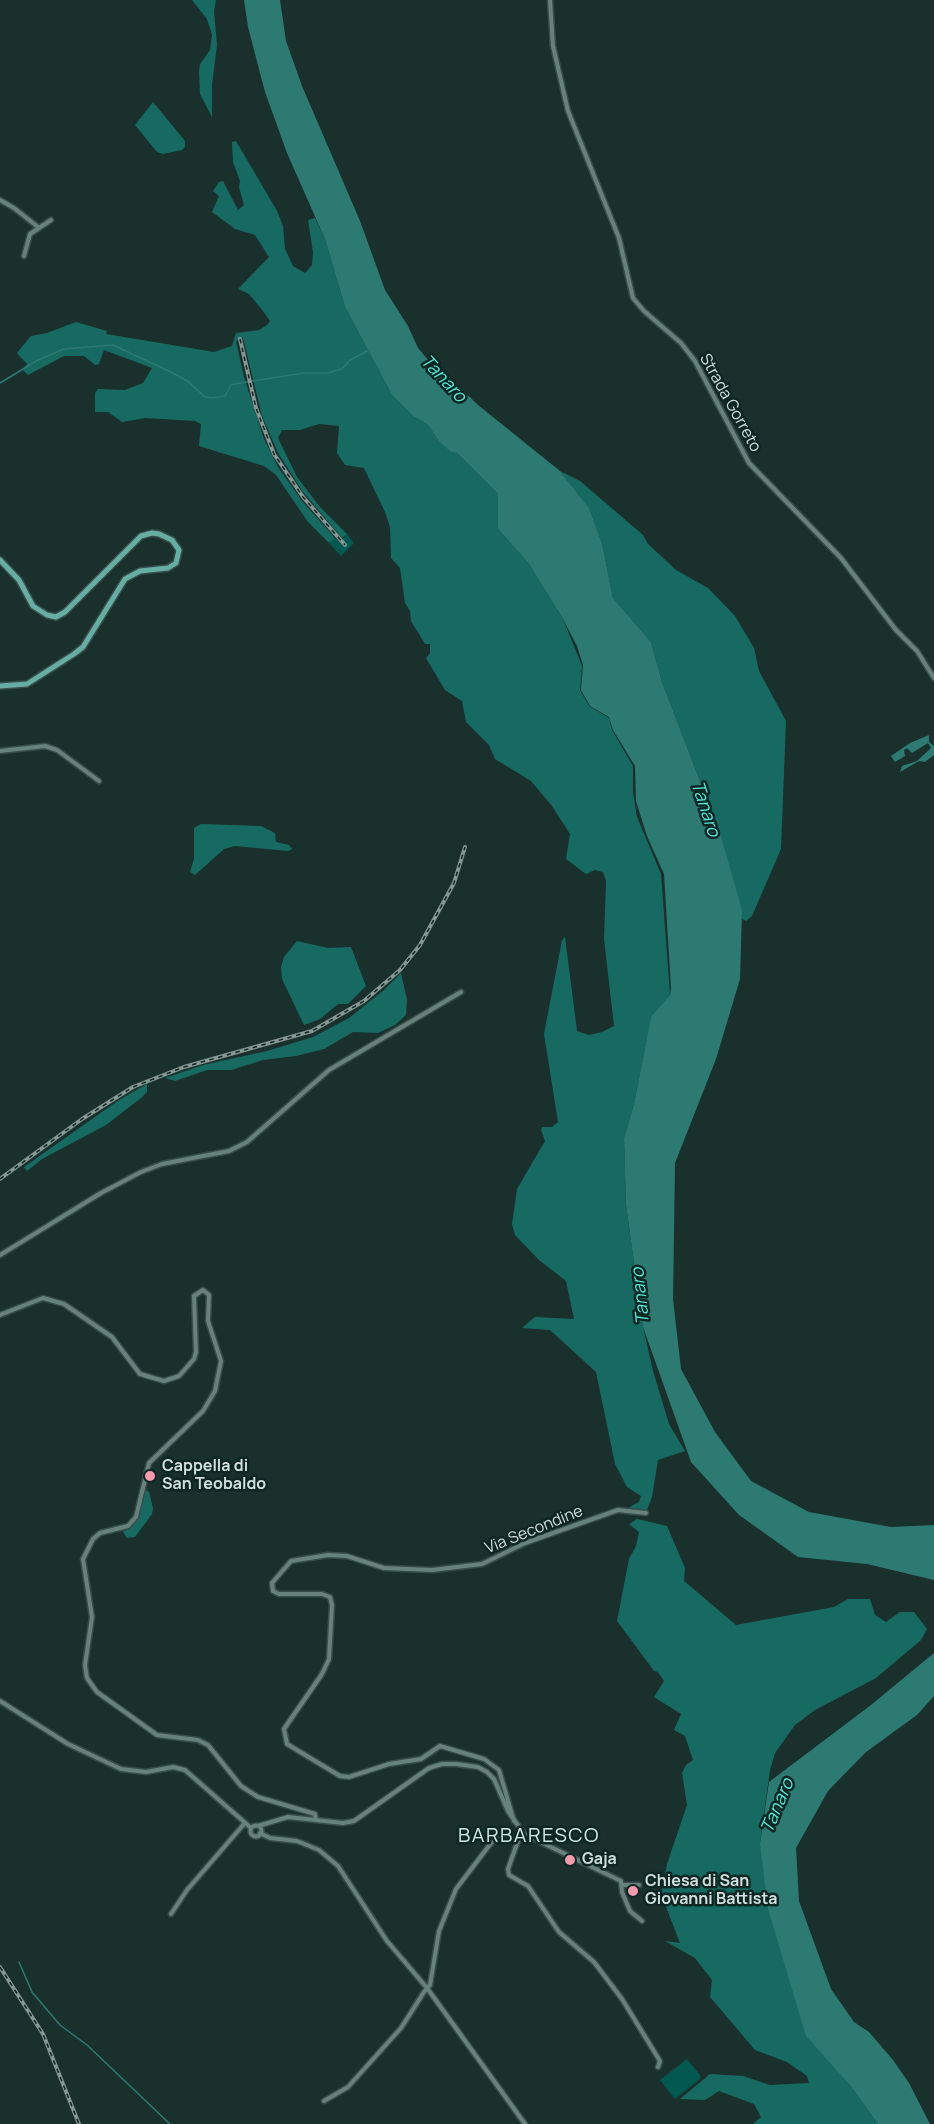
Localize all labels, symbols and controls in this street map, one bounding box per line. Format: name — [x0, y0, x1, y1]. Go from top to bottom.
water label: Tanaro — [416, 351, 470, 407]
street label: Strada Gorreto — [695, 351, 765, 455]
water label: Tanaro — [686, 778, 724, 840]
water label: Tanaro — [627, 1266, 655, 1326]
place label: Cappella di San Teobaldo — [162, 1457, 266, 1495]
marker: Cappella di San Teobaldo — [143, 1469, 157, 1483]
street label: Via Secondine — [482, 1502, 586, 1558]
water label: Tanaro — [757, 1775, 799, 1837]
district label: BARBARESCO — [458, 1824, 600, 1848]
place label: Gaja — [582, 1850, 617, 1870]
marker: Gaja — [563, 1853, 577, 1867]
place label: Chiesa di San Giovanni Battista — [645, 1872, 778, 1910]
marker: Chiesa di San Giovanni Battista — [626, 1884, 640, 1898]

